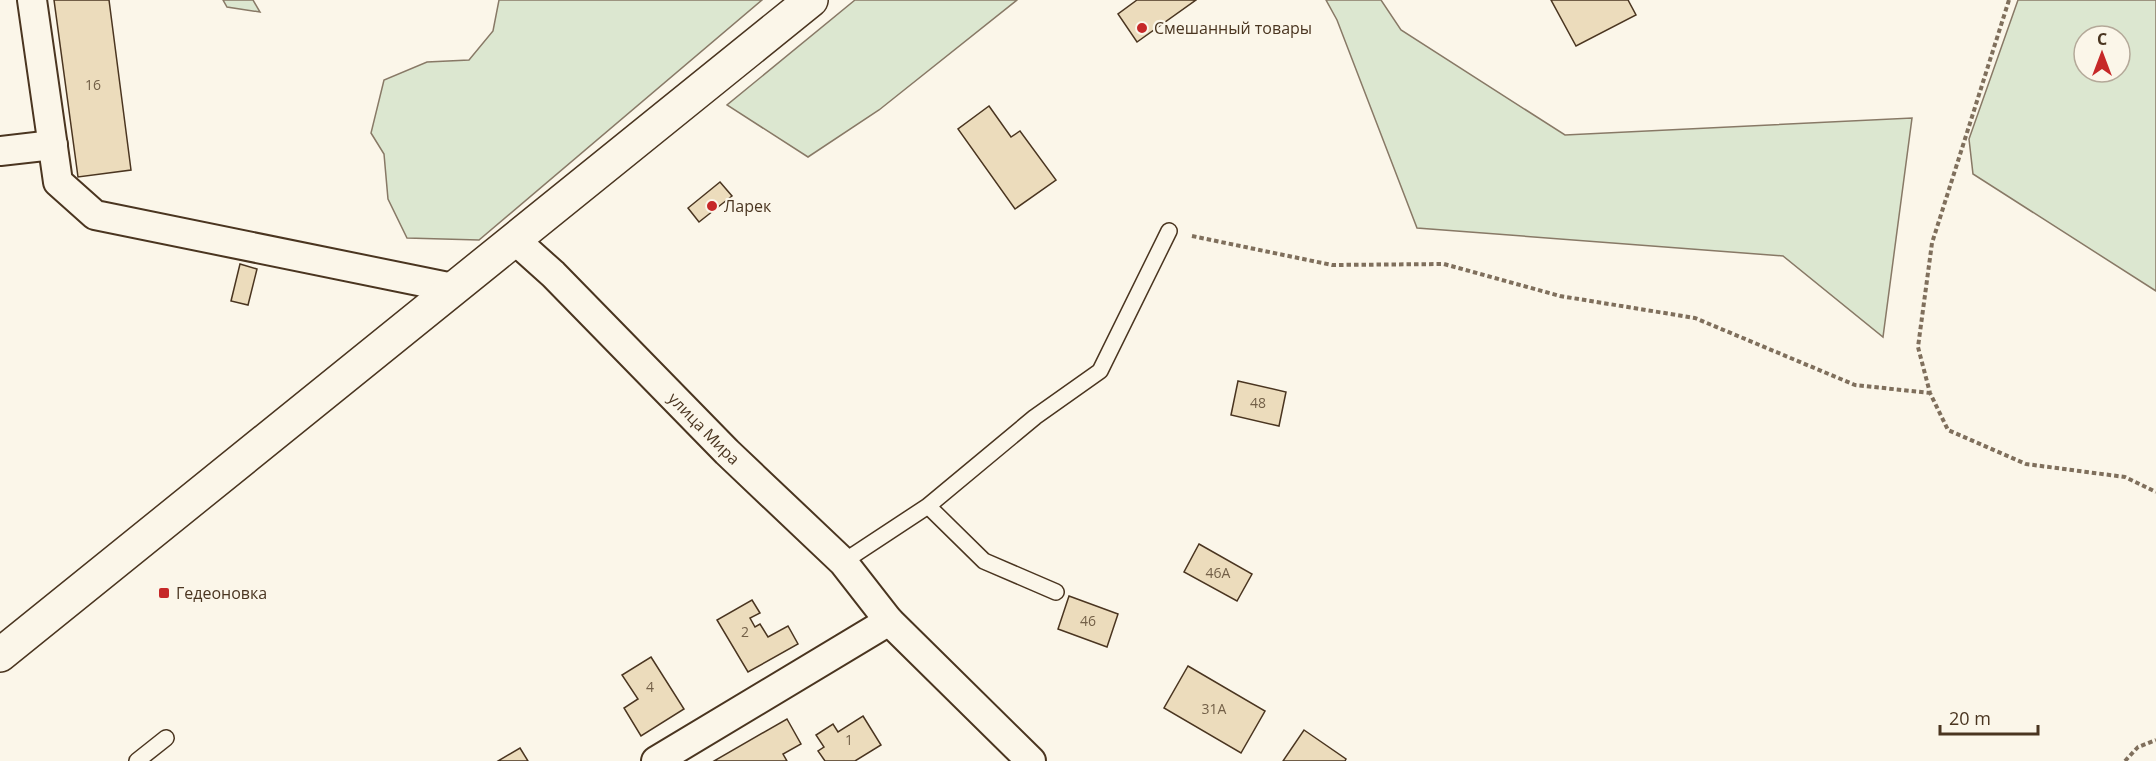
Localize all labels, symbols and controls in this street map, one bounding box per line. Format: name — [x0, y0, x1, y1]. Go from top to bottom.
place label: Смешанный товары — [1154, 17, 1312, 39]
marker: Смешанный товары — [1135, 21, 1149, 35]
north arrow — [2072, 24, 2132, 84]
text: С — [2097, 28, 2107, 50]
house number: 16 — [85, 75, 101, 94]
place label: Ларек — [724, 195, 772, 217]
marker: Ларек — [705, 199, 719, 213]
street label: улица Мира — [663, 387, 745, 470]
house number: 48 — [1250, 393, 1266, 412]
house number: 46А — [1206, 563, 1231, 582]
place label: Гедеоновка — [176, 582, 267, 604]
marker: Гедеоновка — [157, 586, 171, 600]
house number: 46 — [1080, 611, 1096, 630]
house number: 2 — [741, 622, 749, 641]
house number: 4 — [646, 677, 654, 696]
scale bar — [1940, 698, 2038, 736]
house number: 31А — [1202, 699, 1227, 718]
text: 20 m — [1949, 706, 1991, 730]
house number: 1 — [845, 730, 853, 749]

